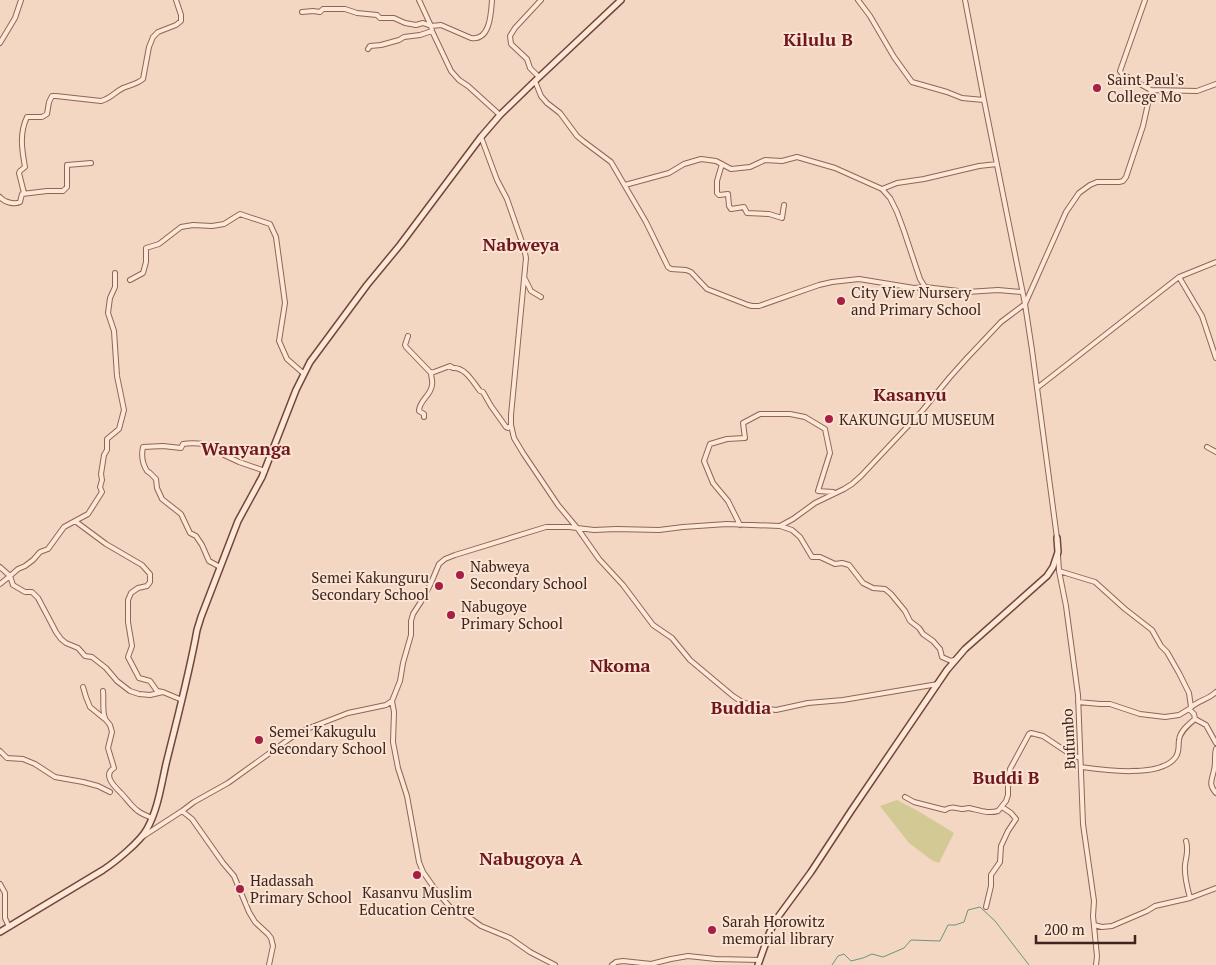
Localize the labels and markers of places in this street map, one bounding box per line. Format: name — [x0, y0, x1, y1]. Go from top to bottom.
place label: Saint Paul's College Mo — [1107, 69, 1184, 106]
marker: Saint Paul's College Mo — [1091, 82, 1103, 94]
place label: City View Nursery and Primary School — [851, 282, 981, 319]
marker: City View Nursery and Primary School — [835, 295, 847, 307]
place label: KAKUNGULU MUSEUM — [839, 409, 995, 429]
marker: KAKUNGULU MUSEUM — [823, 413, 835, 425]
place label: Nabweya Secondary School — [470, 556, 588, 593]
place label: Semei Kakunguru Secondary School — [311, 567, 429, 604]
marker: Nabweya Secondary School — [454, 569, 466, 581]
marker: Semei Kakunguru Secondary School — [433, 580, 445, 592]
place label: Nabugoye Primary School — [461, 596, 563, 633]
marker: Nabugoye Primary School — [445, 609, 457, 621]
place label: Semei Kakugulu Secondary School — [269, 721, 387, 758]
marker: Semei Kakugulu Secondary School — [253, 734, 265, 746]
marker: Kasanvu Muslim Education Centre — [411, 869, 423, 881]
place label: Hadassah Primary School — [250, 870, 352, 907]
place label: Kasanvu Muslim Education Centre — [359, 882, 475, 919]
marker: Hadassah Primary School — [234, 883, 246, 895]
place label: Sarah Horowitz memorial library — [722, 911, 834, 948]
marker: Sarah Horowitz memorial library — [706, 924, 718, 936]

